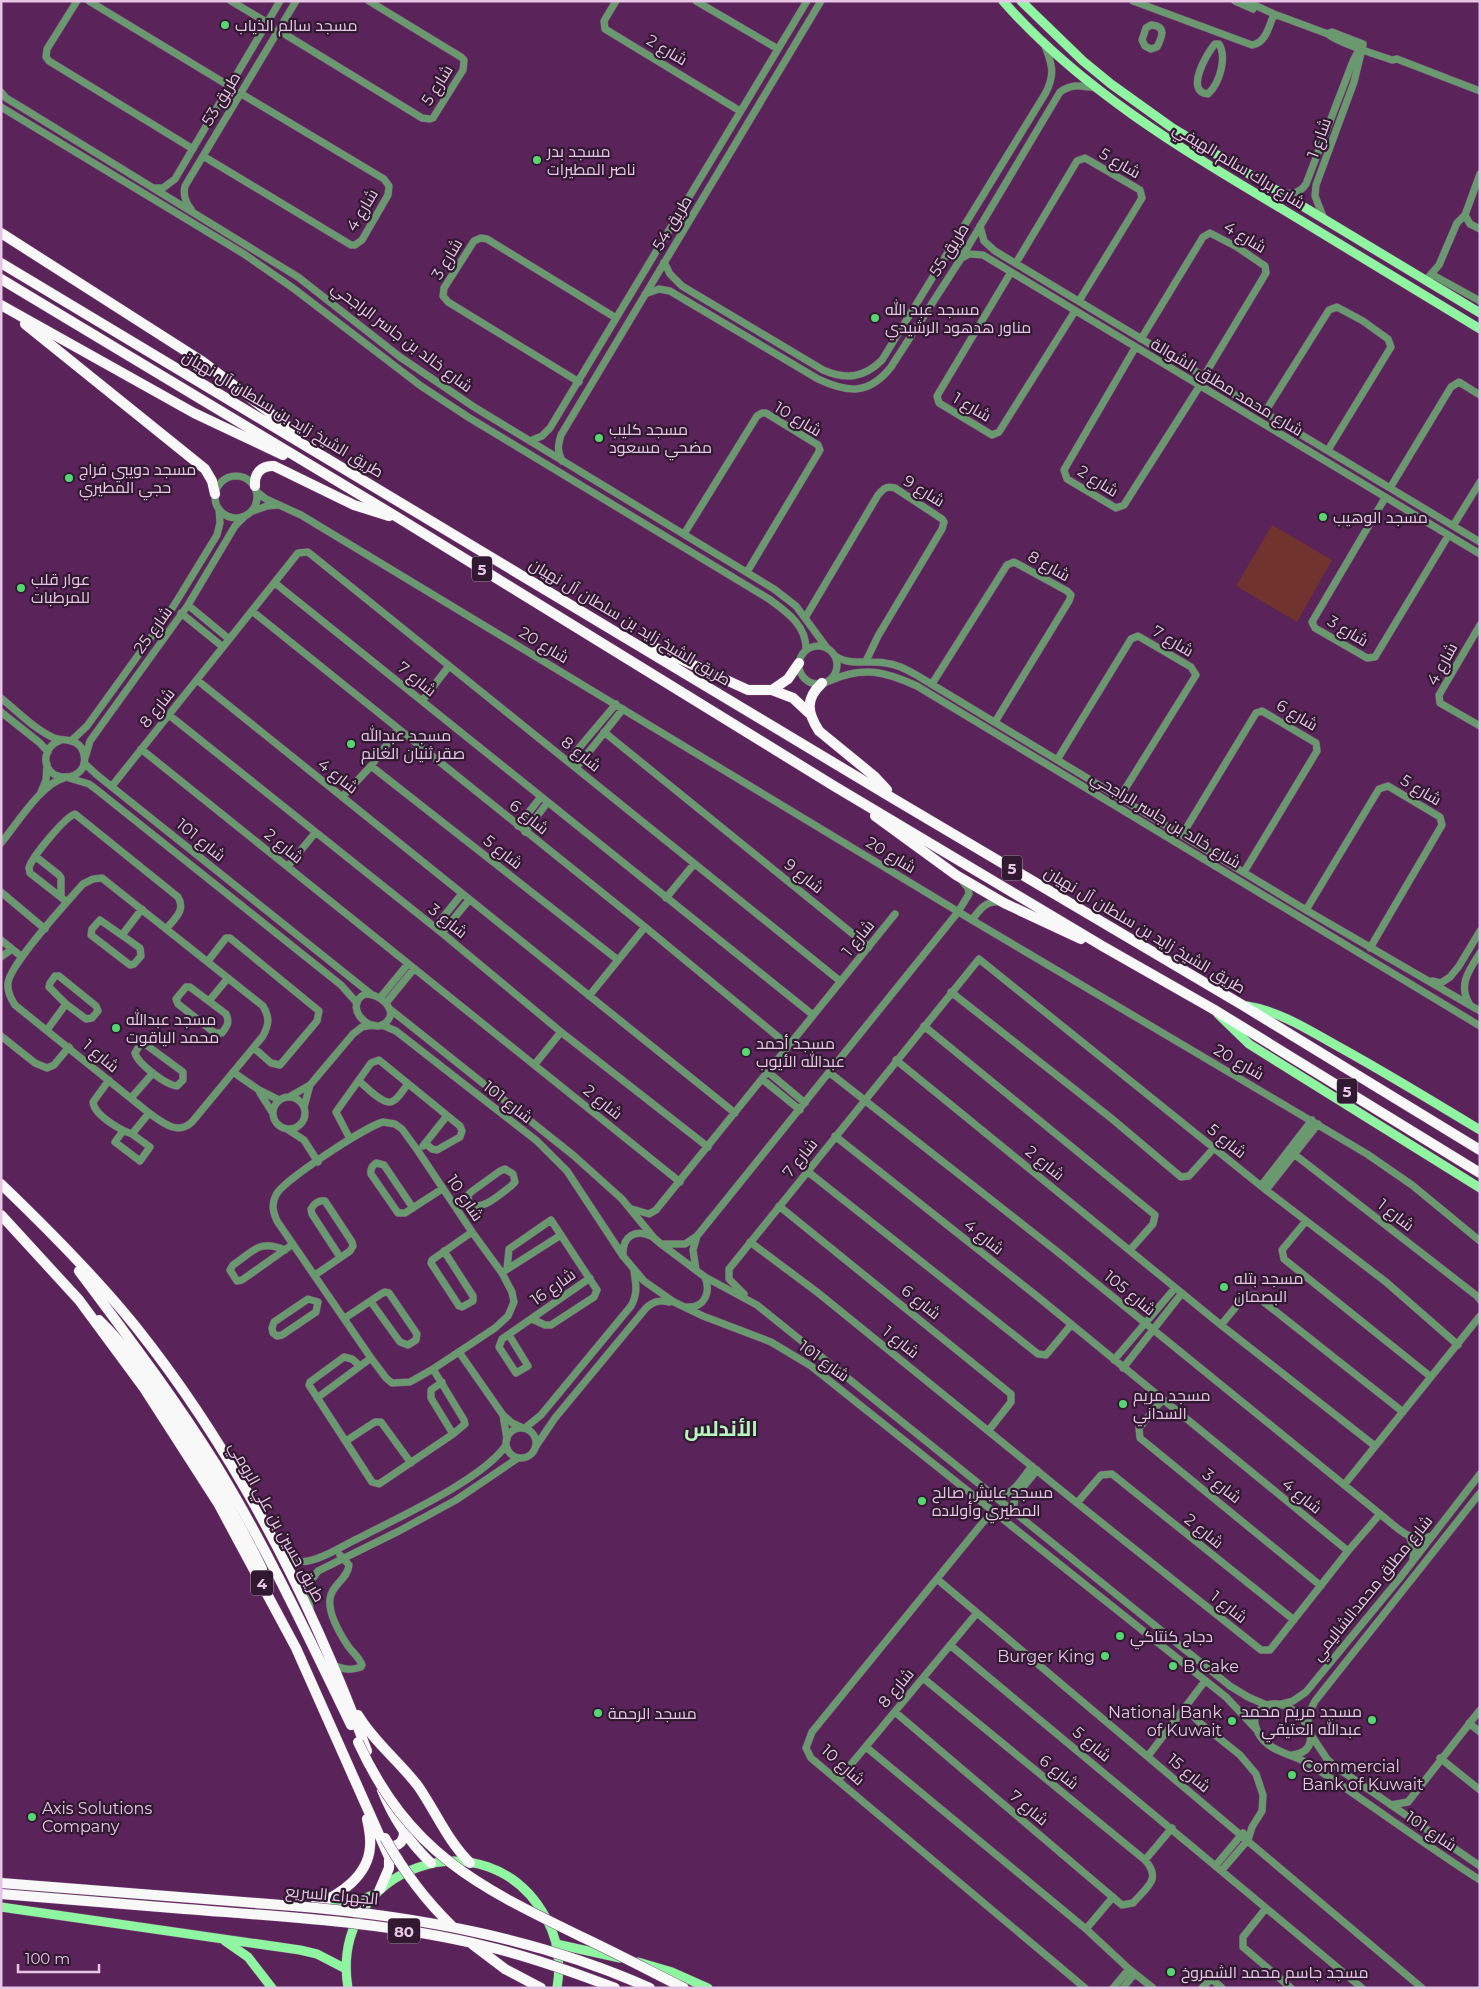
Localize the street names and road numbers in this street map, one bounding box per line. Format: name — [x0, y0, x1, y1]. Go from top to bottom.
street label: شارع 2 — [642, 30, 691, 71]
street label: شارع 5 — [417, 61, 458, 110]
street label: طريق 53 — [198, 69, 245, 130]
street label: شارع 1 — [1303, 116, 1337, 161]
street label: شارع براك سالم الهيفي — [1167, 119, 1308, 216]
street label: شارع 5 — [1095, 144, 1144, 184]
street label: شارع 4 — [342, 185, 384, 236]
street label: طريق 54 — [648, 192, 697, 254]
street label: شارع 4 — [1219, 217, 1270, 259]
street label: طريق 55 — [925, 220, 973, 281]
street label: شارع 3 — [427, 235, 468, 284]
street label: شارع خالد بن جاسر الراجحي — [325, 278, 476, 399]
street label: شارع محمد مطلق الشوالة — [1146, 334, 1306, 442]
street label: طريق الشيخ زايد بن سلطان آل نهيان — [178, 346, 387, 483]
street label: شارع 1 — [949, 388, 994, 427]
street label: شارع 10 — [770, 398, 825, 442]
street label: شارع 2 — [1073, 461, 1122, 502]
street label: شارع 9 — [899, 471, 948, 513]
street label: شارع 8 — [1024, 547, 1073, 587]
street label: طريق الشيخ زايد بن سلطان آل نهيان — [525, 554, 734, 691]
road number: 5 — [472, 556, 492, 582]
street label: شارع 25 — [130, 603, 178, 658]
street label: شارع 3 — [1323, 611, 1372, 652]
street label: شارع 7 — [1148, 621, 1197, 662]
street label: شارع 20 — [515, 623, 572, 669]
street label: شارع 4 — [1423, 639, 1463, 690]
street label: شارع 7 — [392, 658, 440, 702]
street label: شارع 8 — [135, 684, 180, 733]
street label: شارع 6 — [1272, 695, 1321, 736]
street label: شارع 8 — [556, 732, 605, 777]
street label: شارع 4 — [313, 754, 362, 799]
street label: شارع خالد بن جاسر الراجحي — [1085, 768, 1244, 876]
street label: شارع 5 — [1396, 770, 1445, 811]
street label: شارع 6 — [504, 795, 552, 840]
street label: شارع 101 — [171, 815, 229, 867]
street label: شارع 2 — [260, 825, 307, 869]
street label: شارع 5 — [478, 831, 526, 875]
street label: شارع 20 — [862, 833, 919, 879]
street label: شارع 9 — [779, 854, 827, 899]
road number: 5 — [1002, 856, 1022, 880]
street label: طريق الشيخ زايد بن سلطان آل نهيان — [1040, 862, 1249, 999]
street label: شارع 3 — [424, 900, 471, 944]
street label: شارع 1 — [838, 916, 880, 961]
street label: شارع 1 — [78, 1036, 123, 1078]
street label: شارع 20 — [1210, 1040, 1267, 1086]
street label: شارع 101 — [478, 1077, 536, 1129]
road number: 5 — [1337, 1078, 1357, 1104]
street label: شارع 2 — [579, 1081, 626, 1125]
street label: شارع 5 — [1203, 1120, 1250, 1164]
street label: شارع 7 — [779, 1135, 823, 1183]
street label: شارع 2 — [1021, 1142, 1068, 1186]
street label: شارع 10 — [441, 1171, 487, 1226]
street label: شارع 1 — [1373, 1195, 1418, 1237]
street label: شارع 4 — [959, 1215, 1008, 1260]
street label: شارع 16 — [527, 1265, 580, 1311]
street label: شارع 105 — [1099, 1267, 1160, 1321]
street label: شارع 6 — [896, 1280, 944, 1325]
street label: شارع 1 — [878, 1322, 923, 1364]
street label: شارع 101 — [794, 1336, 853, 1387]
street label: طريق حسين بن علي الرومي — [221, 1439, 329, 1607]
street label: شارع 3 — [1198, 1465, 1245, 1509]
street label: شارع 4 — [1277, 1474, 1326, 1519]
street label: شارع 2 — [1180, 1510, 1227, 1554]
street label: شارع مطلق محمدالشاليمي — [1308, 1512, 1440, 1667]
road number: 4 — [251, 1570, 273, 1596]
street label: شارع 1 — [1206, 1587, 1251, 1629]
street label: شارع 8 — [874, 1665, 919, 1713]
street label: شارع 5 — [1068, 1723, 1115, 1767]
street label: شارع 10 — [816, 1741, 869, 1791]
street label: شارع 6 — [1034, 1750, 1082, 1795]
street label: شارع 15 — [1162, 1750, 1214, 1798]
street label: شارع 7 — [1005, 1786, 1052, 1831]
street label: شارع 101 — [1401, 1807, 1460, 1857]
street label: الجهراء السريع — [284, 1881, 379, 1911]
road number: 80 — [388, 1918, 420, 1944]

